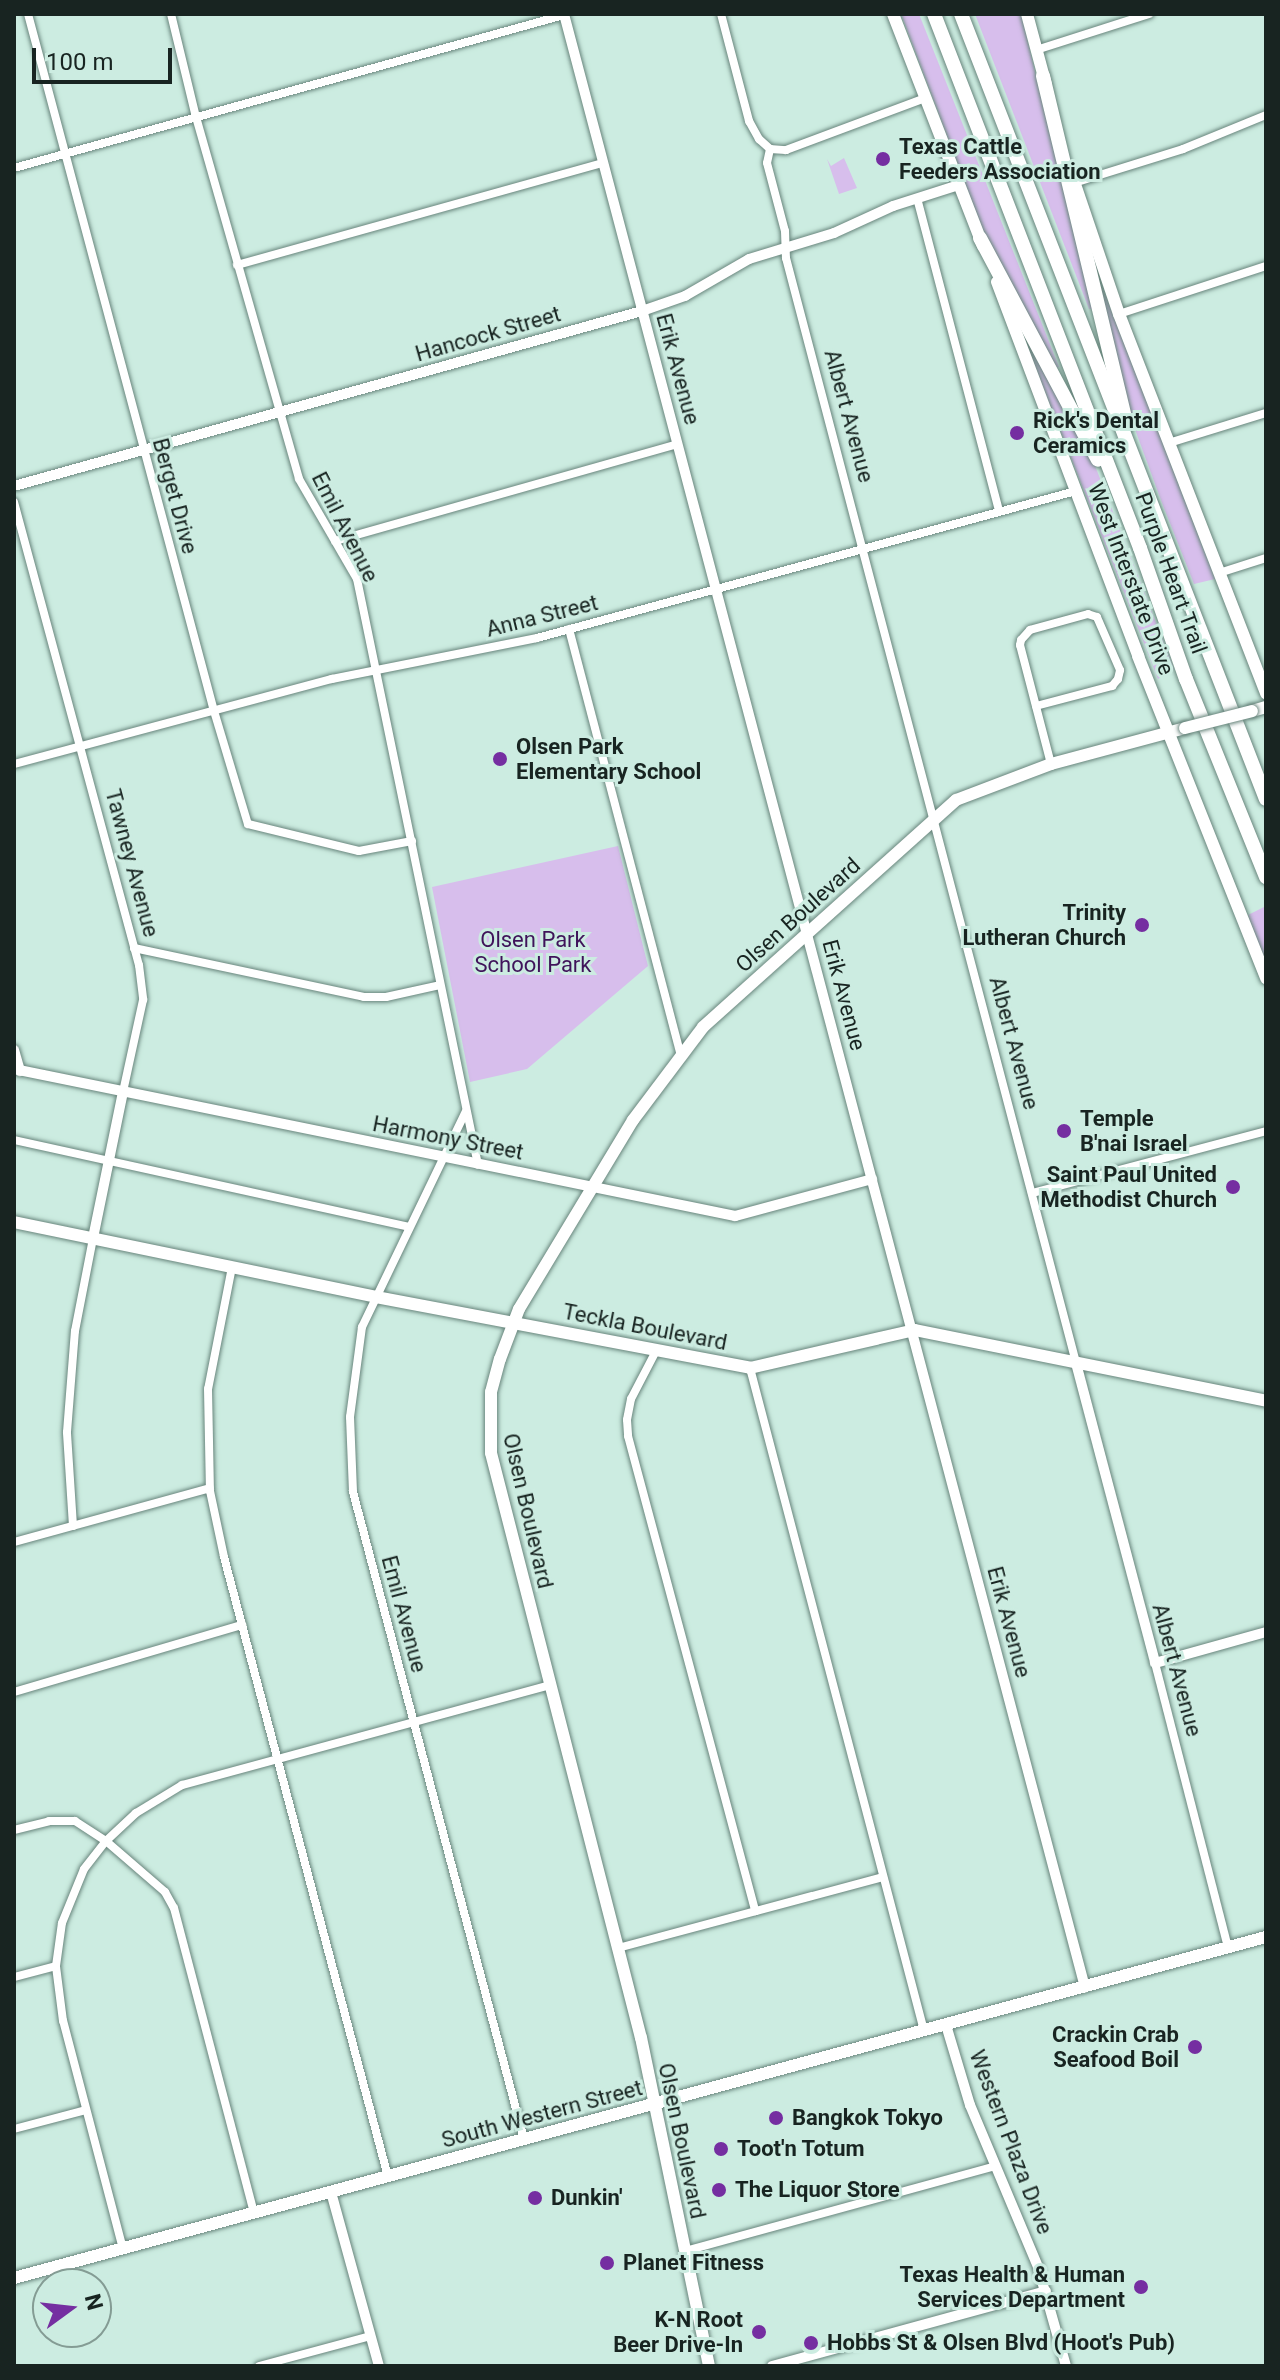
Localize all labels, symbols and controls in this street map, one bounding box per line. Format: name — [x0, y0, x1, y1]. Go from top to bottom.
scale bar — [36, 32, 176, 82]
text: 100 m — [46, 48, 113, 76]
place label: Texas Cattle Feeders Association — [899, 133, 1101, 184]
marker: Texas Cattle Feeders Association — [874, 150, 892, 168]
street label: Hancock Street — [412, 301, 564, 367]
street label: Erik Avenue — [651, 311, 705, 427]
street label: Albert Avenue — [819, 347, 879, 485]
place label: Rick's Dental Ceramics — [1033, 407, 1159, 458]
marker: Rick's Dental Ceramics — [1008, 424, 1026, 442]
street label: Berget Drive — [147, 435, 203, 557]
street label: Emil Avenue — [306, 468, 384, 586]
street label: West Interstate Drive — [1082, 479, 1180, 679]
street label: Purple Heart Trail — [1129, 488, 1213, 658]
street label: Anna Street — [483, 589, 601, 643]
place label: Olsen Park Elementary School — [516, 733, 701, 784]
marker: Olsen Park Elementary School — [491, 750, 509, 768]
street label: Tawney Avenue — [100, 786, 164, 940]
street label: Olsen Boulevard — [730, 852, 866, 978]
place label: Trinity Lutheran Church — [962, 899, 1126, 950]
marker: Trinity Lutheran Church — [1133, 916, 1151, 934]
park label: Olsen Park School Park — [475, 926, 591, 978]
street label: Erik Avenue — [817, 937, 871, 1053]
street label: Albert Avenue — [984, 974, 1044, 1112]
place label: Temple B'nai Israel — [1080, 1105, 1188, 1156]
street label: Harmony Street — [370, 1110, 526, 1166]
marker: Temple B'nai Israel — [1055, 1122, 1073, 1140]
place label: Saint Paul United Methodist Church — [1041, 1161, 1217, 1212]
marker: Saint Paul United Methodist Church — [1224, 1178, 1242, 1196]
street label: Teckla Boulevard — [561, 1298, 729, 1356]
street label: Olsen Boulevard — [497, 1431, 559, 1591]
street label: Emil Avenue — [376, 1553, 432, 1675]
street label: Erik Avenue — [982, 1564, 1036, 1680]
street label: Albert Avenue — [1147, 1601, 1207, 1739]
place label: Crackin Crab Seafood Boil — [1052, 2021, 1179, 2072]
marker: Crackin Crab Seafood Boil — [1186, 2038, 1204, 2056]
street label: Western Plaza Drive — [964, 2046, 1058, 2238]
street label: Olsen Boulevard — [653, 2061, 711, 2221]
street label: South Western Street — [439, 2075, 645, 2153]
place label: Bangkok Tokyo — [792, 2105, 943, 2131]
marker: Bangkok Tokyo — [767, 2109, 785, 2127]
place label: Toot'n Totum — [737, 2136, 865, 2162]
marker: Toot'n Totum — [712, 2140, 730, 2158]
place label: The Liquor Store — [735, 2177, 900, 2203]
marker: The Liquor Store — [710, 2181, 728, 2199]
place label: Dunkin' — [551, 2185, 622, 2211]
marker: Dunkin' — [526, 2189, 544, 2207]
place label: Planet Fitness — [623, 2250, 764, 2276]
marker: Planet Fitness — [598, 2254, 616, 2272]
place label: Texas Health & Human Services Department — [900, 2261, 1125, 2312]
north arrow — [32, 2268, 112, 2348]
marker: Texas Health & Human Services Department — [1132, 2278, 1150, 2296]
text: N — [80, 2291, 108, 2313]
place label: K-N Root Beer Drive-In — [613, 2306, 743, 2358]
marker: K-N Root Beer Drive-In — [750, 2323, 768, 2341]
place label: Hobbs St & Olsen Blvd (Hoot's Pub) — [827, 2330, 1175, 2356]
marker: Hobbs St & Olsen Blvd (Hoot's Pub) — [802, 2334, 820, 2352]

